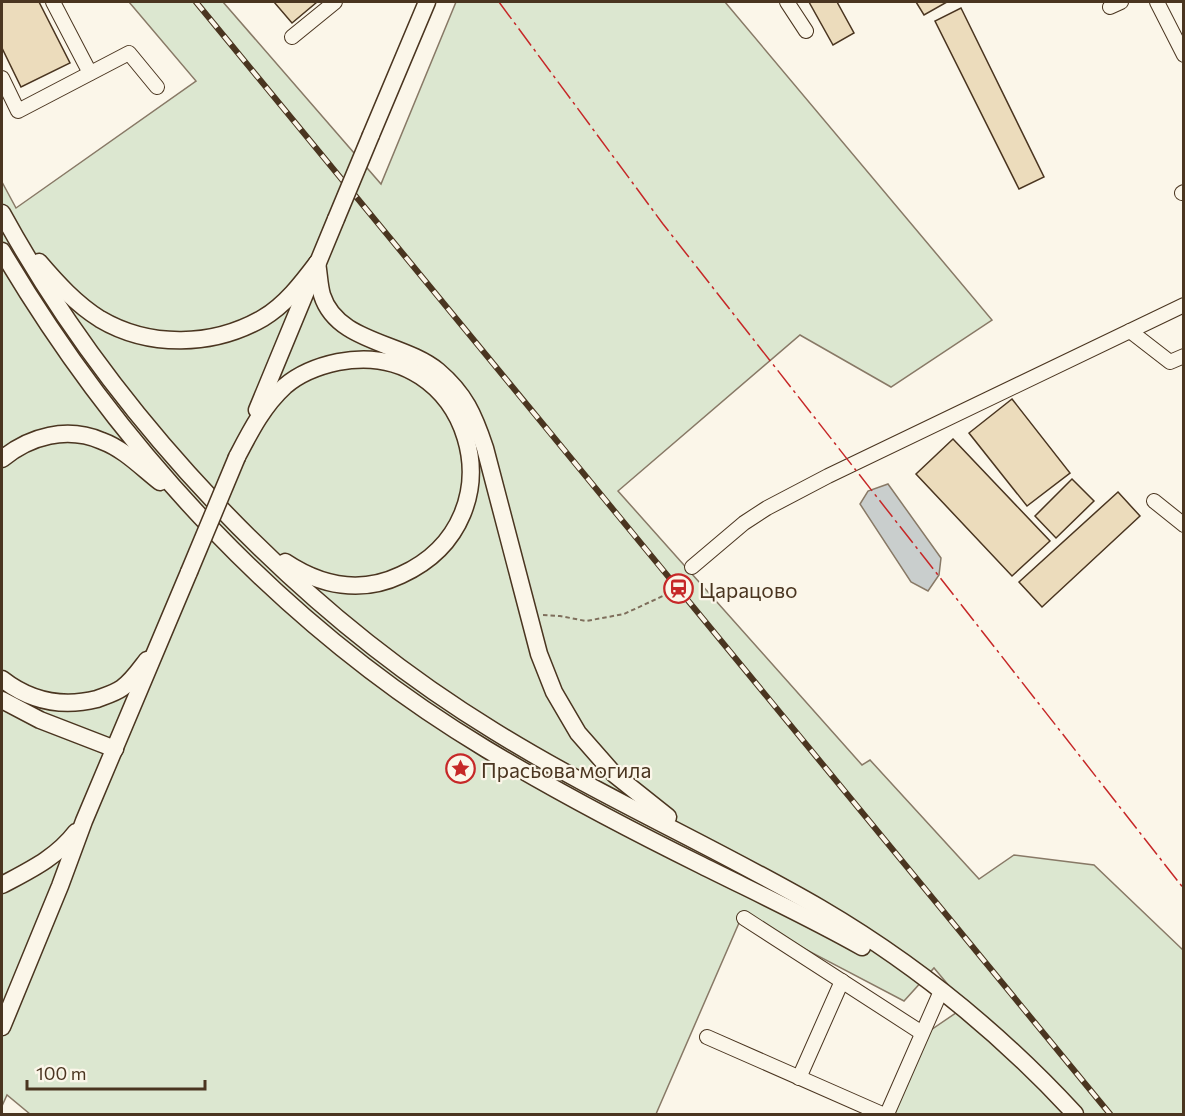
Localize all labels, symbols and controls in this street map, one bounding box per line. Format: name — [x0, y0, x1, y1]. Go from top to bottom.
station icon: Царацово — [662, 573, 694, 605]
place label: Царацово — [699, 577, 798, 602]
place icon: Прасьова могила — [444, 753, 476, 785]
place label: Прасьова могила — [481, 757, 651, 782]
scale bar — [27, 1053, 206, 1091]
text: 100 m — [36, 1062, 86, 1084]

